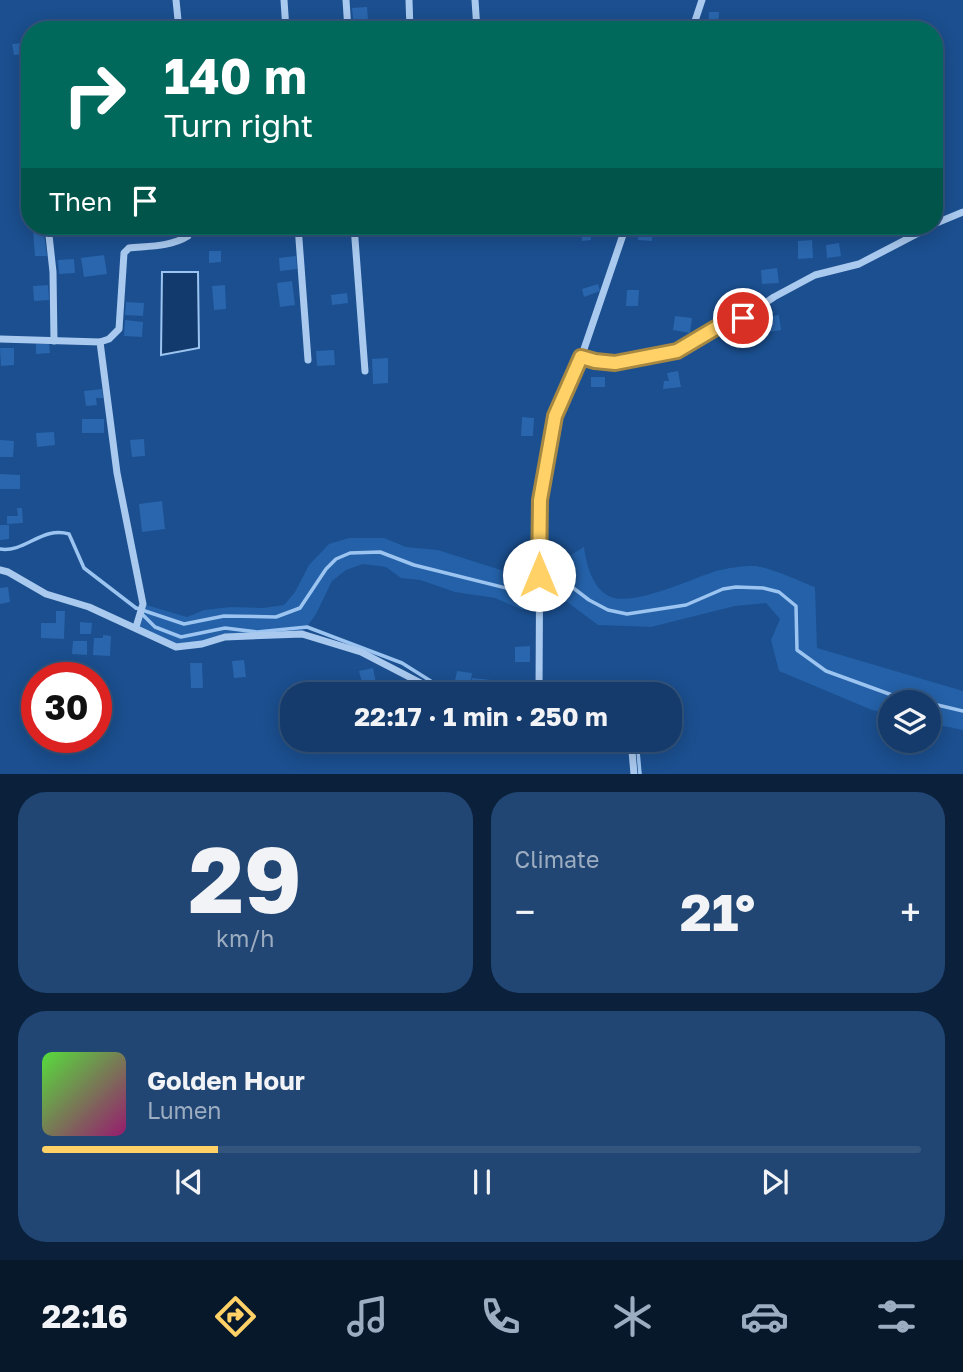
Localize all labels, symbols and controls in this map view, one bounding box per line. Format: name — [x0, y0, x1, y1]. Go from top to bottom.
text: 140 m — [164, 46, 307, 105]
icon: right — [49, 49, 140, 140]
text: Turn right — [164, 106, 313, 144]
icon: arrive — [126, 182, 164, 220]
text: Then — [49, 186, 112, 217]
pin — [713, 288, 773, 348]
icon: arrive — [724, 299, 762, 337]
position arrow — [502, 538, 576, 612]
speed limit sign: 30 — [21, 662, 112, 753]
map controls — [878, 690, 941, 753]
button: layers — [878, 690, 941, 753]
text: 22:17 · 1 min · 250 m — [354, 701, 608, 732]
text: 29 — [189, 824, 302, 933]
text: Climate — [515, 845, 599, 873]
text: 21° — [680, 880, 755, 942]
text: − — [515, 889, 535, 934]
text: + — [900, 889, 921, 934]
text: km/h — [216, 924, 275, 952]
text: Golden Hour — [147, 1065, 305, 1096]
text: Lumen — [147, 1096, 221, 1124]
icon: previous — [170, 1163, 208, 1201]
icon: pause — [463, 1163, 501, 1201]
icon: next — [756, 1163, 794, 1201]
icon: directions — [211, 1292, 260, 1341]
icon: music — [343, 1292, 392, 1341]
icon: phone — [476, 1292, 525, 1341]
icon: climate — [608, 1292, 657, 1341]
icon: car — [740, 1292, 789, 1341]
icon: filters — [872, 1292, 921, 1341]
text: 22:16 — [42, 1297, 128, 1335]

